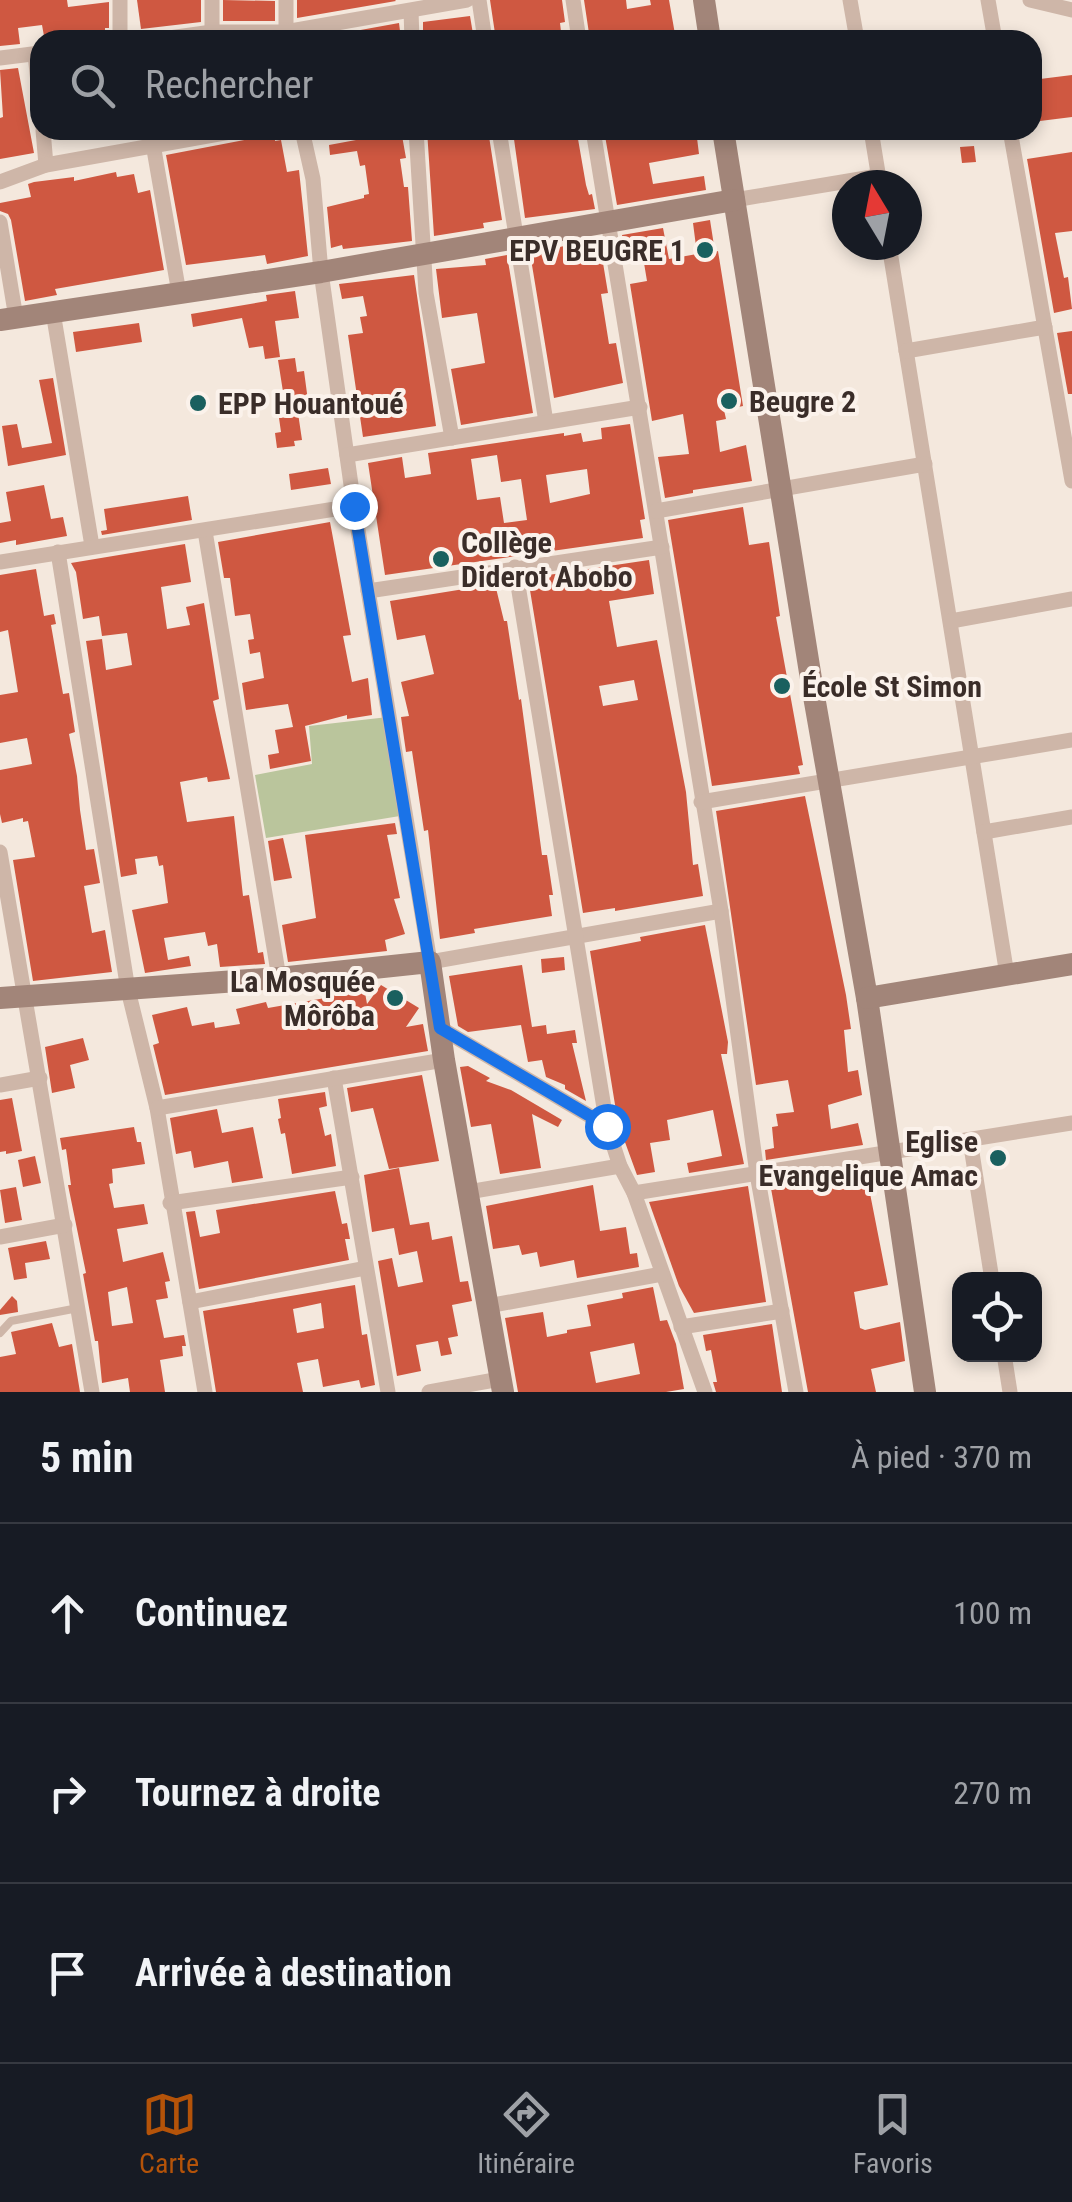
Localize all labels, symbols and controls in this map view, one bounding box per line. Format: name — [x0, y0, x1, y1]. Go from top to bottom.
search box — [30, 30, 1042, 140]
icon: search — [65, 58, 120, 113]
text: Rechercher — [145, 63, 313, 107]
north arrow — [832, 170, 922, 260]
place label: EPV BEUGRE 1 — [509, 233, 685, 268]
marker: EPV BEUGRE 1 — [694, 239, 716, 261]
place label: Beugre 2 — [749, 384, 856, 419]
place label: EPP Houantoué — [218, 386, 404, 421]
marker: Beugre 2 — [718, 390, 740, 412]
marker: EPP Houantoué — [187, 392, 209, 414]
route end — [332, 484, 378, 530]
place label: Collège Diderot Abobo — [461, 525, 633, 594]
marker: Collège Diderot Abobo — [430, 548, 452, 570]
place label: École St Simon — [802, 669, 982, 704]
marker: École St Simon — [771, 675, 793, 697]
place label: La Mosquée Môrôba — [230, 964, 375, 1033]
marker: La Mosquée Môrôba — [384, 987, 406, 1009]
route start — [585, 1104, 631, 1150]
place label: Eglise Evangelique Amac — [759, 1124, 978, 1193]
marker: Eglise Evangelique Amac — [987, 1147, 1009, 1169]
map controls — [952, 1272, 1042, 1362]
button: locate — [952, 1272, 1042, 1362]
text: 5 min — [40, 1433, 133, 1482]
text: À pied · 370 m — [851, 1438, 1032, 1476]
icon: ahead — [40, 1586, 95, 1641]
text: Continuez — [135, 1591, 288, 1635]
text: 100 m — [953, 1594, 1032, 1632]
icon: right — [40, 1766, 95, 1821]
text: Tournez à droite — [135, 1771, 381, 1815]
text: 270 m — [953, 1774, 1032, 1812]
icon: arrive — [40, 1946, 95, 2001]
text: Arrivée à destination — [135, 1951, 452, 1995]
tab: Carte — [139, 2087, 199, 2180]
tab: Itinéraire — [477, 2087, 575, 2180]
tab: Favoris — [853, 2087, 933, 2180]

